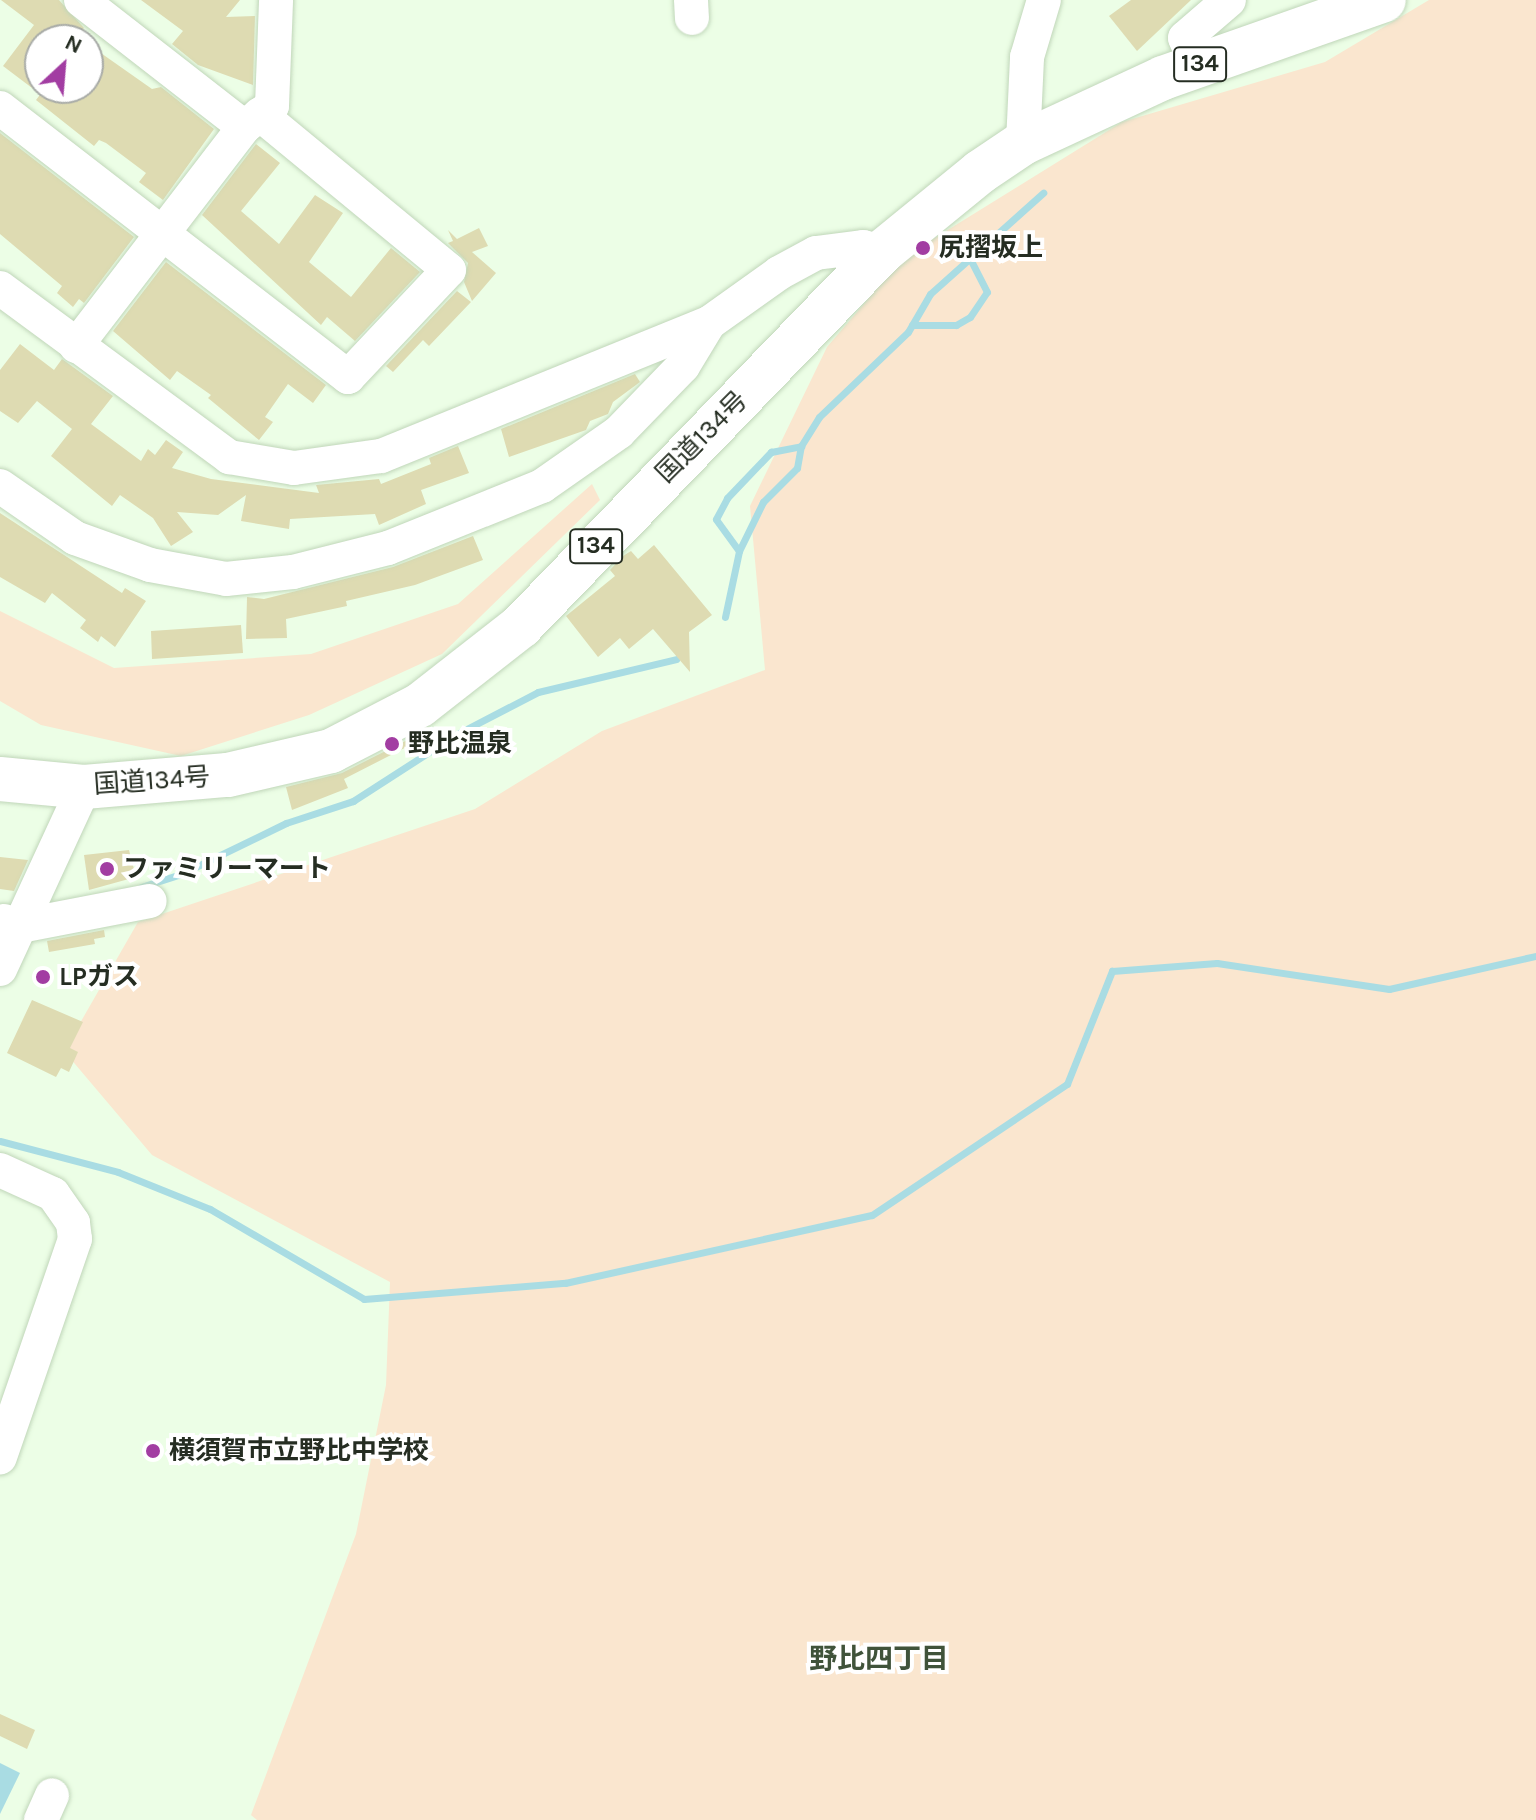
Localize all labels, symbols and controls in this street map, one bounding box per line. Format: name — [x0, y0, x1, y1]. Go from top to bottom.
north arrow — [24, 24, 104, 104]
text: N — [61, 29, 86, 59]
road number: 134 — [1172, 44, 1228, 84]
place label: 尻摺坂上 — [939, 232, 1043, 264]
marker: 尻摺坂上 — [914, 239, 932, 257]
street label: 国道134号 — [650, 385, 754, 489]
road number: 134 — [568, 526, 624, 566]
place label: 野比温泉 — [408, 728, 512, 760]
marker: 野比温泉 — [383, 735, 401, 753]
street label: 国道134号 — [93, 761, 211, 801]
place label: ファミリーマート — [123, 853, 331, 885]
marker: ファミリーマート — [98, 860, 116, 878]
place label: LPガス — [59, 961, 139, 993]
marker: LPガス — [34, 968, 52, 986]
place label: 横須賀市立野比中学校 — [169, 1435, 429, 1467]
marker: 横須賀市立野比中学校 — [144, 1442, 162, 1460]
district label: 野比四丁目 — [809, 1642, 949, 1676]

